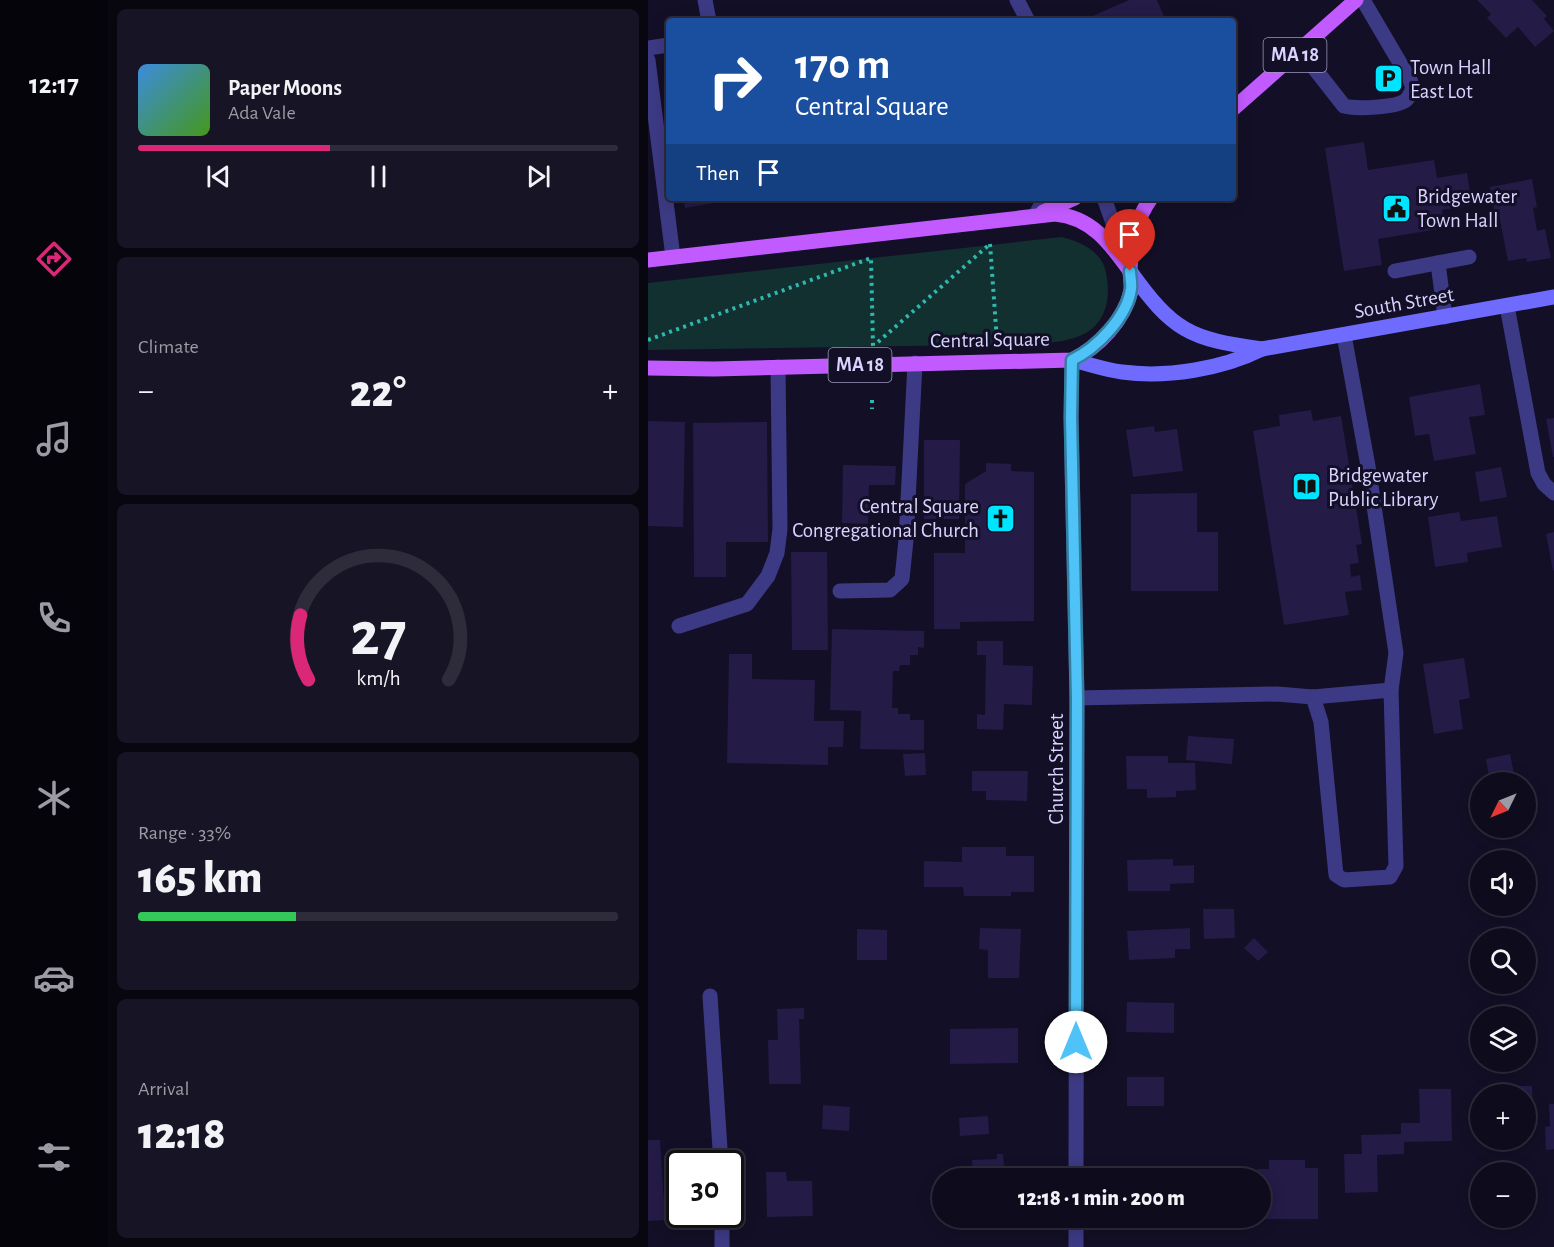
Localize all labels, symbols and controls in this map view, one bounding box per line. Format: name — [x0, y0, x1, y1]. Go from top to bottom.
road number: MA 18 — [1264, 38, 1326, 72]
icon: right — [696, 42, 774, 120]
text: 170 m — [795, 44, 890, 86]
place label: Town Hall East Lot — [1410, 57, 1491, 102]
parking icon: Town Hall East Lot — [1373, 63, 1405, 95]
text: 12:17 — [29, 71, 79, 98]
text: Paper Moons — [228, 77, 342, 99]
text: Central Square — [795, 93, 949, 120]
text: Ada Vale — [228, 103, 296, 123]
icon: arrive — [752, 156, 785, 189]
icon: previous — [202, 160, 235, 193]
icon: pause — [362, 160, 395, 193]
icon: next — [522, 160, 555, 193]
text: Then — [696, 162, 740, 184]
place label: Bridgewater Town Hall — [1417, 186, 1517, 231]
public building icon: Bridgewater Town Hall — [1380, 192, 1412, 224]
pin — [1104, 209, 1155, 271]
icon: arrive — [1113, 218, 1146, 251]
icon: directions — [33, 238, 75, 280]
street label: South Street — [1352, 284, 1456, 322]
street label: Central Square — [930, 328, 1050, 352]
text: Climate — [138, 337, 199, 357]
road number: MA 18 — [828, 348, 892, 382]
text: 22° — [350, 370, 406, 415]
text: − — [138, 375, 154, 408]
text: + — [602, 375, 618, 408]
icon: music — [33, 418, 75, 460]
place label: Bridgewater Public Library — [1328, 465, 1438, 510]
library icon: Bridgewater Public Library — [1291, 471, 1323, 503]
place label: Central Square Congregational Church — [792, 496, 979, 541]
church icon: Central Square Congregational Church — [984, 502, 1016, 534]
icon: phone — [33, 597, 75, 639]
text: 27 — [350, 605, 406, 667]
text: km/h — [356, 669, 400, 690]
street label: Church Street — [1046, 713, 1067, 825]
north arrow — [1470, 772, 1536, 838]
map controls — [1470, 772, 1536, 1228]
icon: climate — [33, 777, 75, 819]
text: Range · 33% — [138, 823, 231, 843]
button: sound — [1470, 850, 1536, 916]
text: 165 km — [138, 856, 262, 901]
button: search — [1470, 928, 1536, 994]
icon: car — [33, 957, 75, 999]
button: layers — [1470, 1006, 1536, 1072]
position arrow — [1044, 1010, 1108, 1074]
text: Arrival — [138, 1079, 189, 1099]
button: + — [1470, 1084, 1536, 1150]
text: 12:18 — [138, 1112, 226, 1157]
icon: filters — [33, 1136, 75, 1178]
speed limit sign: 30 — [666, 1150, 744, 1228]
button: − — [1470, 1162, 1536, 1228]
text: 12:18 · 1 min · 200 m — [1018, 1187, 1185, 1209]

